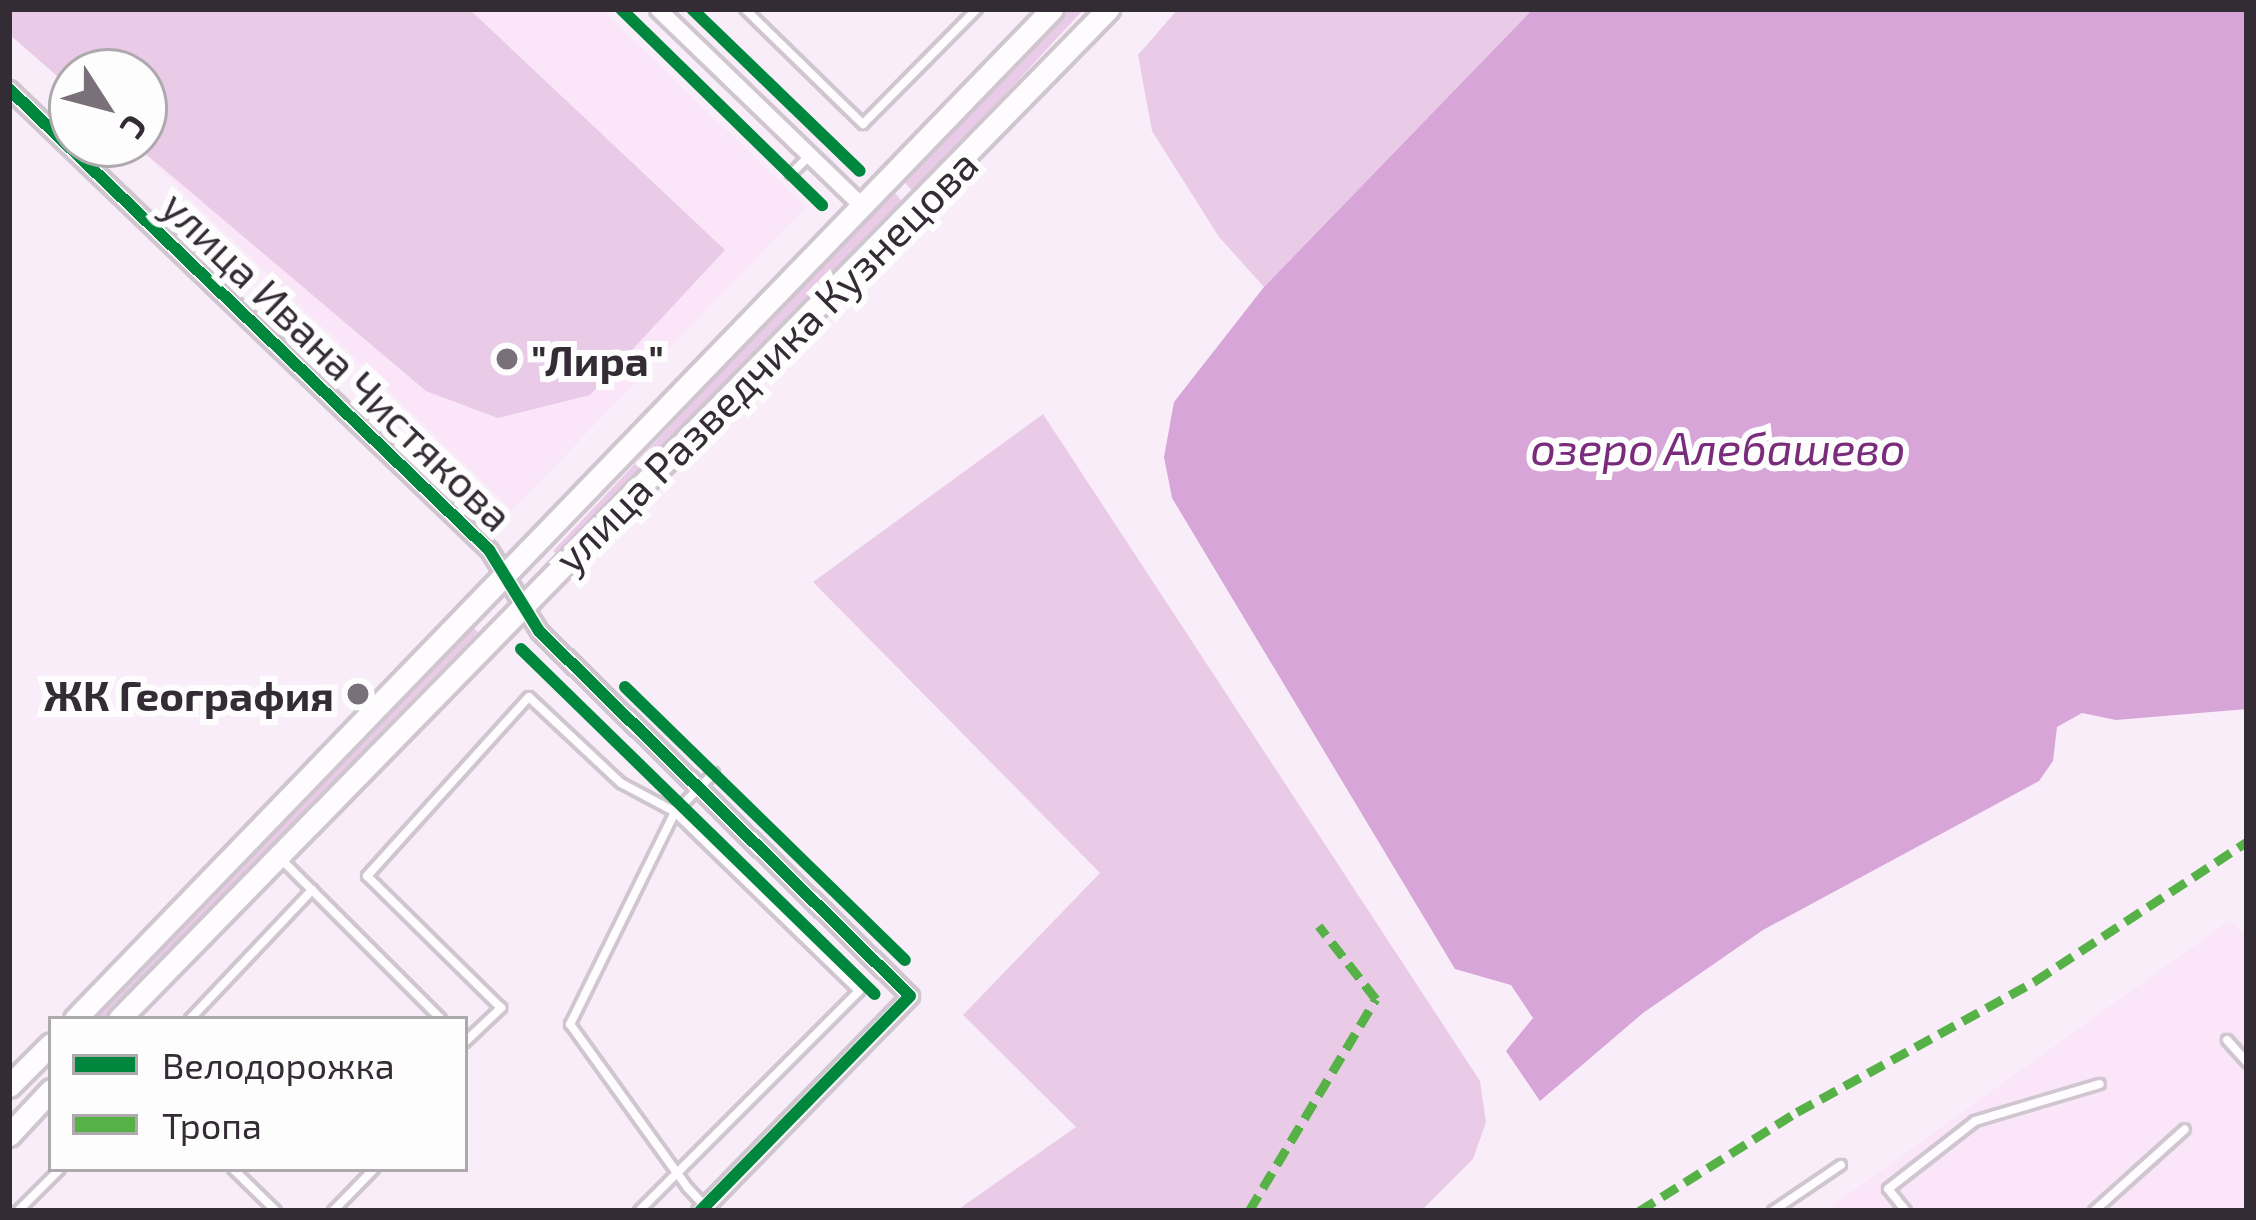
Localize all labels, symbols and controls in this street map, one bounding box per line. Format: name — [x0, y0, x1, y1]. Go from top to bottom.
north arrow — [48, 48, 168, 168]
text: С — [113, 108, 157, 147]
street label: улица Разведчика Кузнецова — [543, 138, 987, 582]
street label: улица Ивана Чистякова — [153, 180, 523, 540]
place label: "Лира" — [531, 334, 664, 384]
marker: "Лира" — [494, 346, 520, 372]
water label: озеро Алебашево — [1530, 421, 1906, 475]
place label: ЖК География — [43, 669, 334, 719]
marker: ЖК География — [345, 681, 371, 707]
legend — [48, 1016, 468, 1172]
text: Велодорожка — [162, 1043, 395, 1086]
text: Тропа — [162, 1103, 262, 1146]

